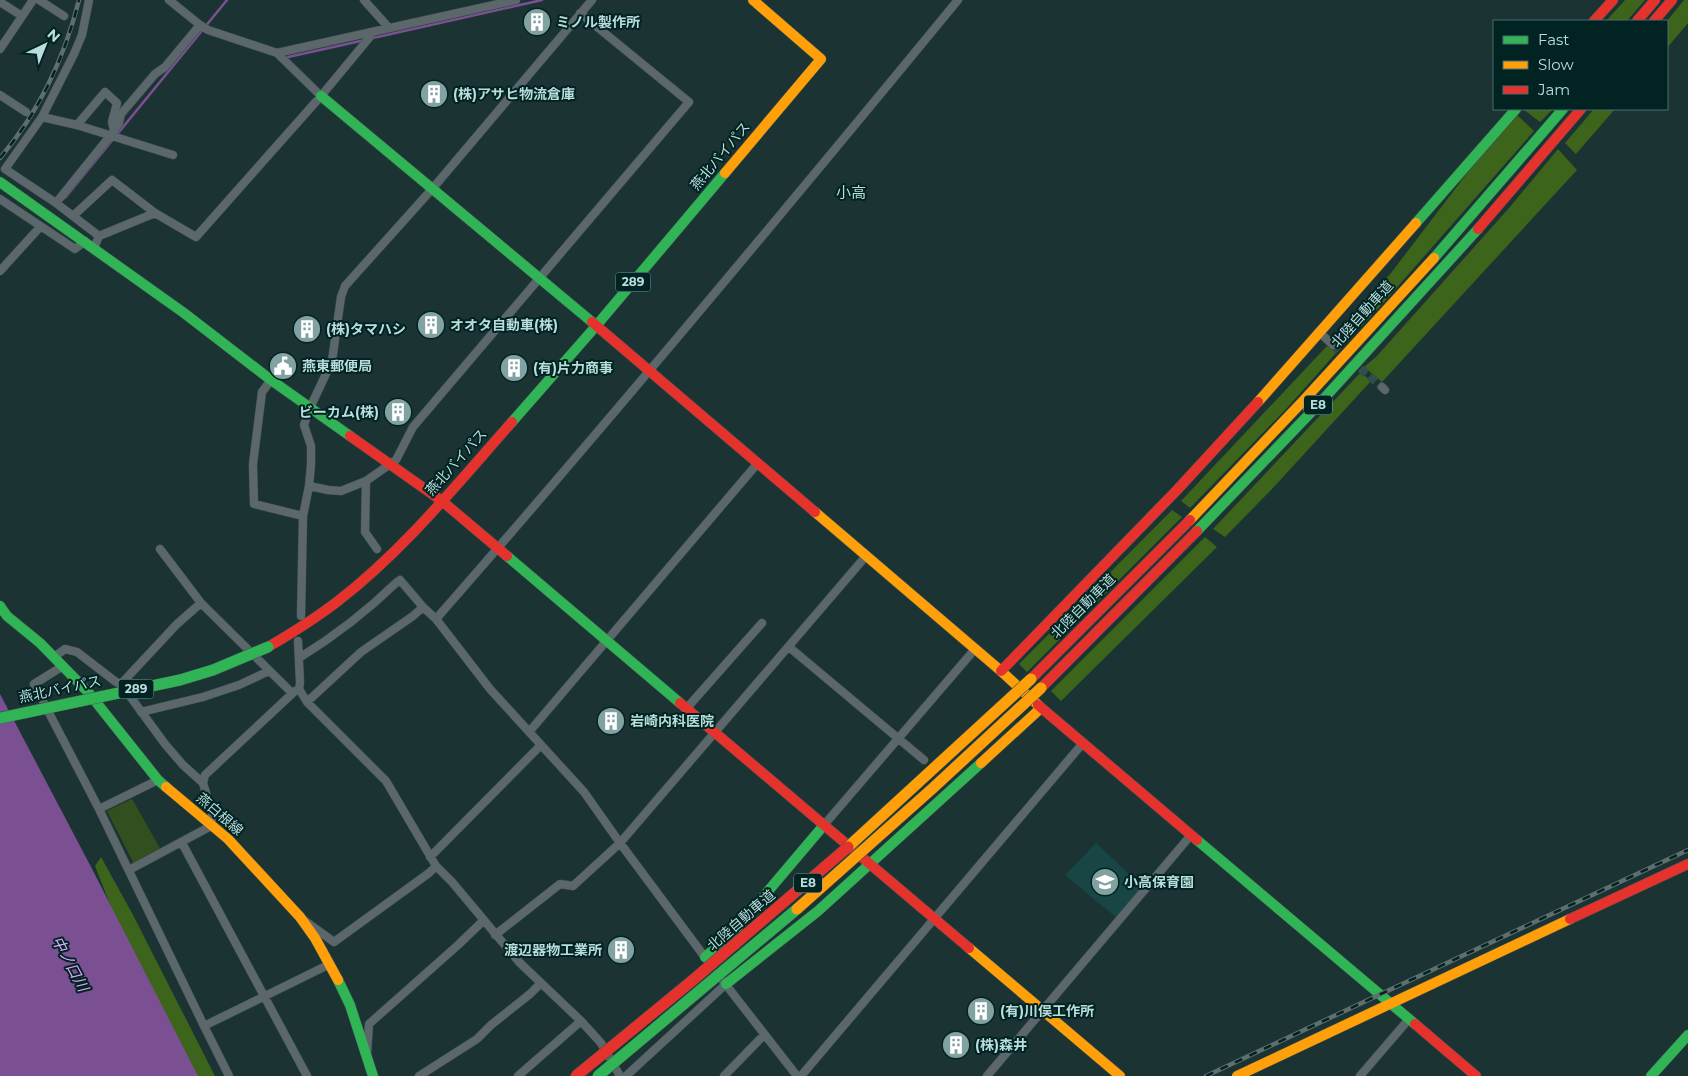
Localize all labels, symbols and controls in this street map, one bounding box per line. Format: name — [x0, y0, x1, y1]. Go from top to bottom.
building icon: ミノル製作所 — [522, 7, 552, 37]
place label: ミノル製作所 — [556, 13, 640, 31]
north arrow — [20, 20, 70, 70]
legend — [1493, 20, 1668, 110]
text: N — [44, 25, 64, 46]
text: Fast — [1538, 30, 1569, 49]
text: Slow — [1538, 55, 1574, 74]
building icon: (株)アサヒ物流倉庫 — [419, 79, 449, 109]
text: Jam — [1537, 80, 1570, 99]
place label: (株)アサヒ物流倉庫 — [453, 85, 575, 103]
street label: 燕北バイパス — [686, 118, 754, 194]
district label: 小高 — [836, 183, 866, 202]
road number: 289 — [616, 272, 650, 292]
street label: 北陸自動車道 — [1327, 277, 1397, 351]
building icon: オオタ自動車(株) — [416, 310, 446, 340]
building icon: (株)タマハシ — [292, 314, 322, 344]
place label: オオタ自動車(株) — [450, 316, 558, 334]
place label: (株)タマハシ — [326, 320, 406, 338]
public building icon: 燕東郵便局 — [268, 351, 298, 381]
building icon: (有)片力商事 — [499, 353, 529, 383]
place label: 燕東郵便局 — [302, 357, 372, 375]
place label: (有)片力商事 — [533, 359, 613, 377]
road number: E8 — [1304, 396, 1332, 414]
building icon: ビーカム(株) — [383, 397, 413, 427]
place label: ビーカム(株) — [299, 403, 379, 421]
street label: 燕北バイパス — [421, 425, 491, 499]
street label: 北陸自動車道 — [1047, 570, 1119, 642]
street label: 燕北バイパス — [17, 671, 103, 707]
road number: 289 — [118, 680, 154, 699]
building icon: 岩崎内科医院 — [596, 706, 626, 736]
place label: 岩崎内科医院 — [630, 712, 714, 730]
street label: 燕白根線 — [193, 789, 247, 839]
school or university icon: 小高保育園 — [1090, 867, 1120, 897]
place label: 小高保育園 — [1124, 873, 1194, 891]
road number: E8 — [794, 874, 822, 892]
street label: 北陸自動車道 — [703, 886, 779, 954]
water label: 中ノ口川 — [48, 933, 94, 996]
building icon: 渡辺器物工業所 — [606, 935, 636, 965]
place label: 渡辺器物工業所 — [504, 941, 602, 959]
building icon: (有)川俣工作所 — [966, 996, 996, 1026]
place label: (有)川俣工作所 — [1000, 1002, 1094, 1020]
building icon: (株)森井 — [941, 1030, 971, 1060]
place label: (株)森井 — [975, 1036, 1027, 1054]

